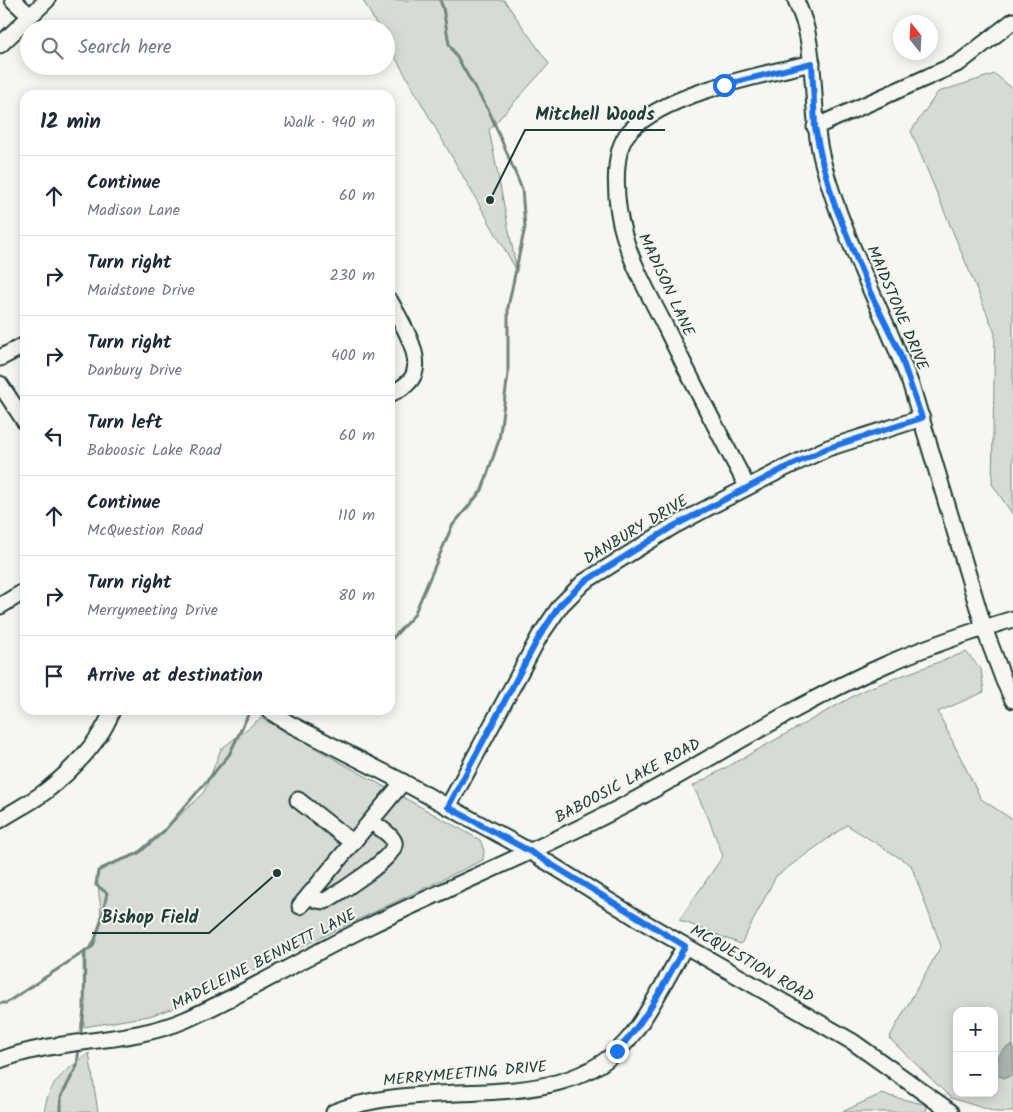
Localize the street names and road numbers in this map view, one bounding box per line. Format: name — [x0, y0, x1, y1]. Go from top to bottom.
street label: MADISON LANE — [631, 229, 701, 342]
street label: MAIDSTONE DRIVE — [859, 242, 935, 375]
street label: DANBURY DRIVE — [579, 489, 694, 571]
street label: BABOOSIC LAKE ROAD — [551, 732, 705, 830]
street label: MADELEINE BENNETT LANE — [167, 902, 361, 1018]
street label: MCQUESTION ROAD — [685, 918, 819, 1010]
street label: MERRYMEETING DRIVE — [382, 1054, 549, 1094]

